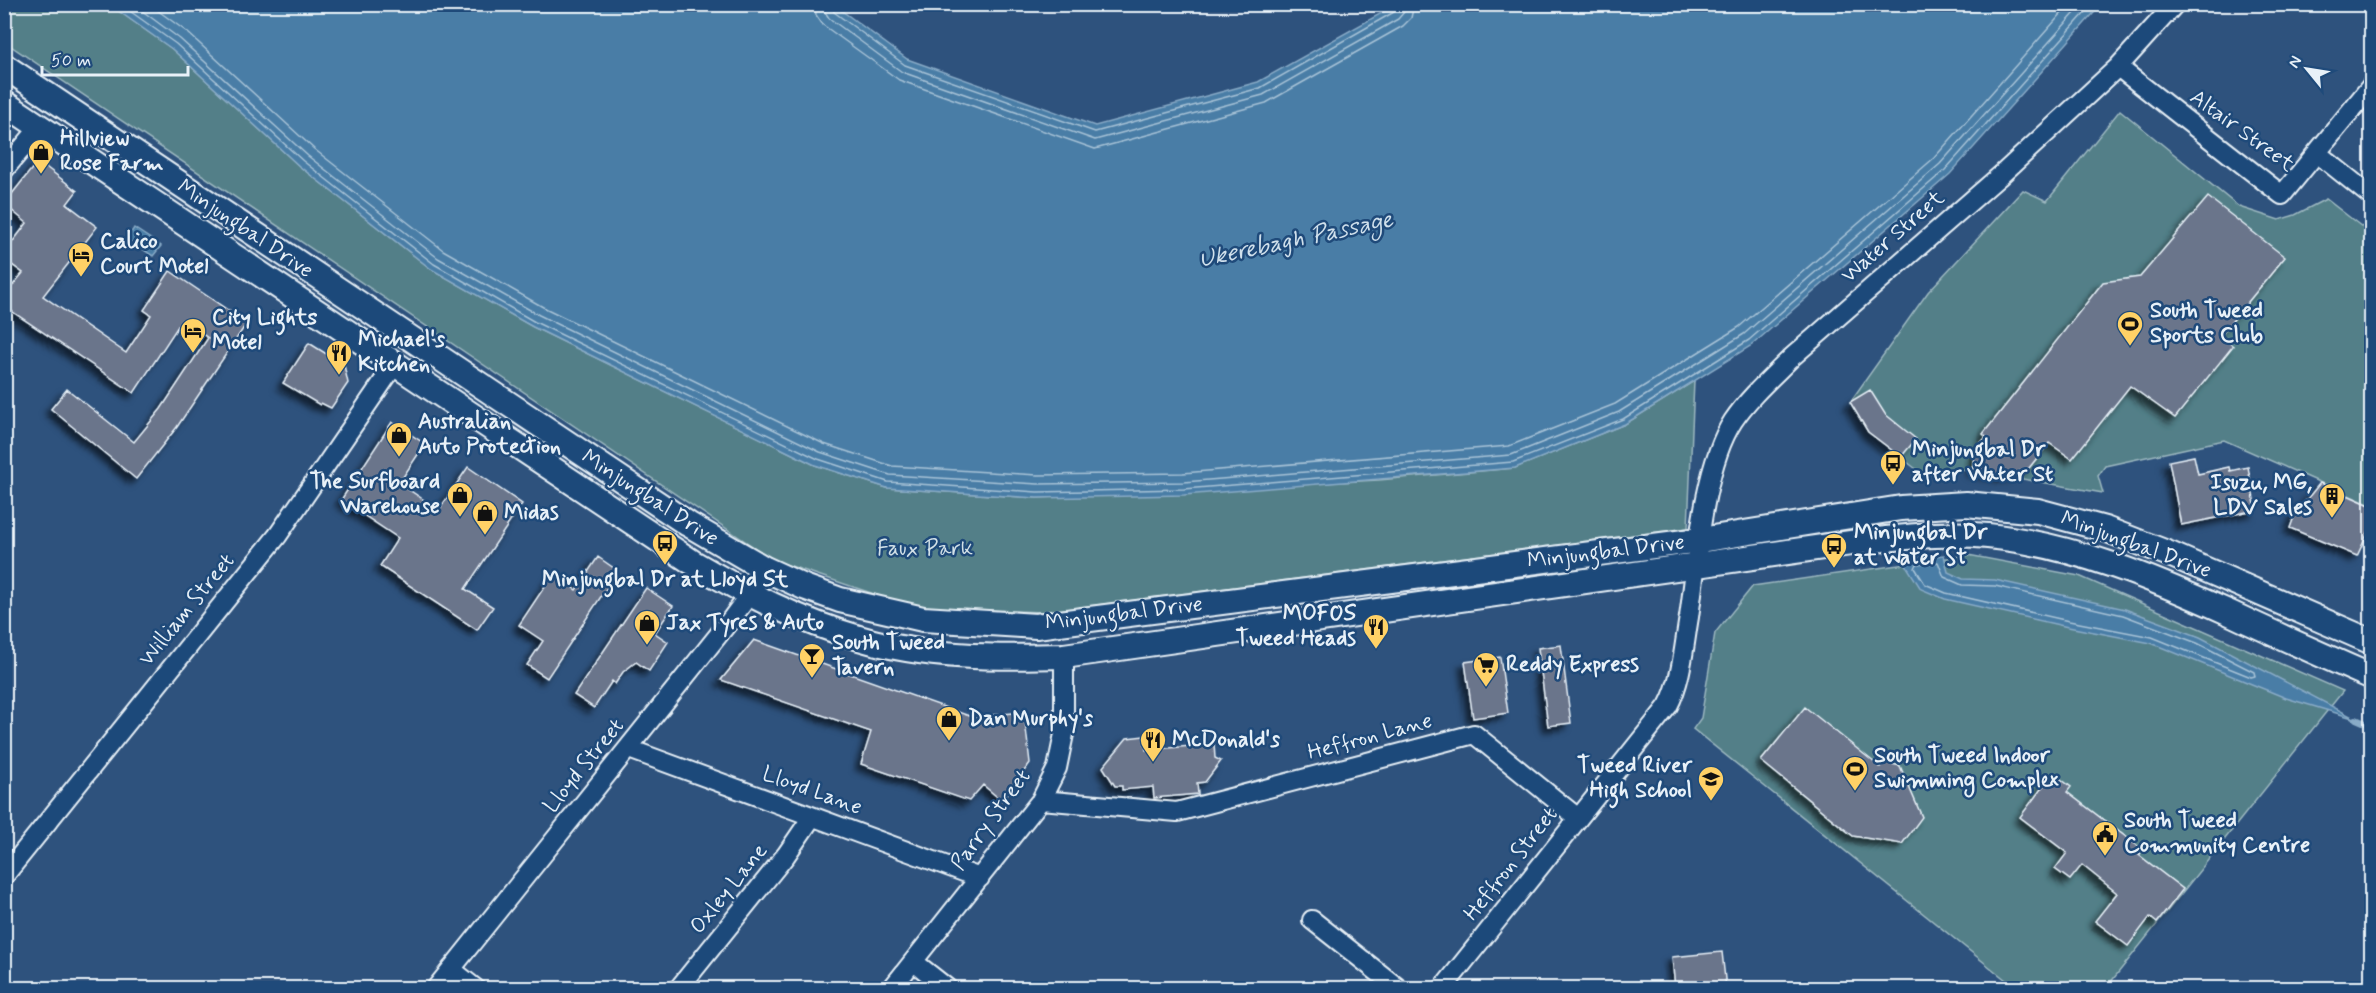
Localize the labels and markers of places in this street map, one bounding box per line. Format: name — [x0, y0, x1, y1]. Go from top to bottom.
place label: Hillview Rose Farm — [60, 125, 164, 178]
shop icon: Hillview Rose Farm — [26, 137, 56, 175]
place label: Calico Court Motel — [100, 228, 209, 281]
hotel icon: Calico Court Motel — [66, 240, 96, 278]
place label: South Tweed Sports Club — [2150, 297, 2263, 350]
place label: City Lights Motel — [212, 304, 317, 357]
sports icon: South Tweed Sports Club — [2115, 309, 2145, 347]
hotel icon: City Lights Motel — [178, 316, 208, 354]
place label: Michael's Kitchen — [358, 326, 445, 379]
restaurant icon: Michael's Kitchen — [324, 338, 354, 376]
place label: Australian Auto Protection — [418, 408, 561, 461]
shop icon: Australian Auto Protection — [384, 420, 414, 458]
place label: Minjungbal Dr after Water St — [1912, 436, 2053, 489]
bus stop icon: Minjungbal Dr after Water St — [1878, 448, 1908, 486]
place label: The Surfboard Warehouse — [309, 468, 440, 521]
place label: Isuzu, MG, LDV Sales — [2210, 469, 2312, 522]
shop icon: The Surfboard Warehouse — [445, 480, 475, 518]
building icon: Isuzu, MG, LDV Sales — [2317, 481, 2347, 519]
shop icon: Midas — [470, 498, 500, 536]
place label: Midas — [504, 499, 559, 527]
place label: Minjungbal Dr at Water St — [1854, 519, 1988, 572]
bus stop icon: Minjungbal Dr at Lloyd St — [650, 528, 680, 566]
bus stop icon: Minjungbal Dr at Water St — [1819, 531, 1849, 569]
place label: Minjungbal Dr at Lloyd St — [542, 566, 789, 598]
place label: MOFOS Tweed Heads — [1235, 600, 1357, 653]
shop icon: Jax Tyres & Auto — [632, 608, 662, 646]
place label: Jax Tyres & Auto — [666, 609, 825, 638]
restaurant icon: MOFOS Tweed Heads — [1361, 612, 1391, 650]
place label: South Tweed Tavern — [832, 629, 945, 682]
bar icon: South Tweed Tavern — [797, 641, 827, 679]
supermarket icon: Reddy Express — [1471, 650, 1501, 688]
place label: Reddy Express — [1506, 651, 1639, 680]
shop icon: Dan Murphy's — [934, 704, 964, 742]
place label: Dan Murphy's — [968, 705, 1093, 734]
restaurant icon: McDonald's — [1138, 725, 1168, 763]
place label: McDonald's — [1172, 726, 1280, 754]
place label: South Tweed Indoor Swimming Complex — [1874, 742, 2059, 798]
place label: Tweed River High School — [1577, 752, 1693, 809]
sports icon: South Tweed Indoor Swimming Complex — [1840, 754, 1870, 792]
school or university icon: Tweed River High School — [1696, 764, 1726, 802]
place label: South Tweed Community Centre — [2124, 807, 2310, 860]
public building icon: South Tweed Community Centre — [2090, 819, 2120, 857]

